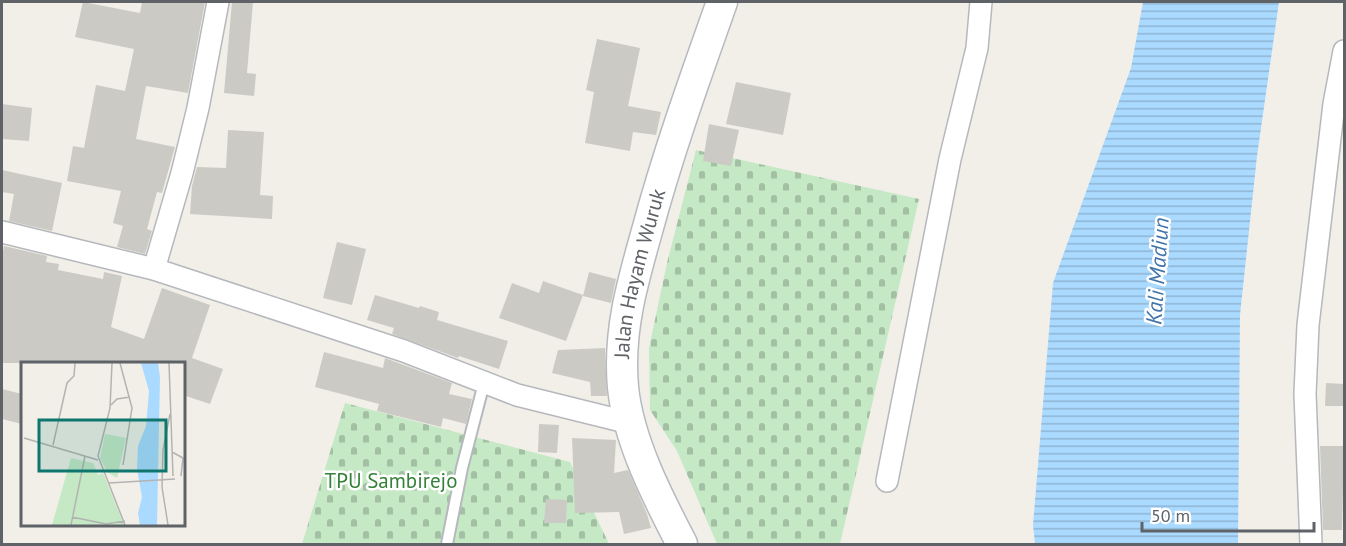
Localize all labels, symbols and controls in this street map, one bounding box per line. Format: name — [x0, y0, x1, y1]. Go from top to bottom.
street label: Jalan Hayam Wuruk — [608, 185, 671, 360]
water label: Kali Madiun — [1139, 217, 1175, 325]
inset map — [21, 362, 184, 525]
park label: TPU Sambirejo — [325, 467, 457, 494]
scale bar — [1142, 495, 1314, 533]
text: 50 m — [1151, 504, 1190, 527]

